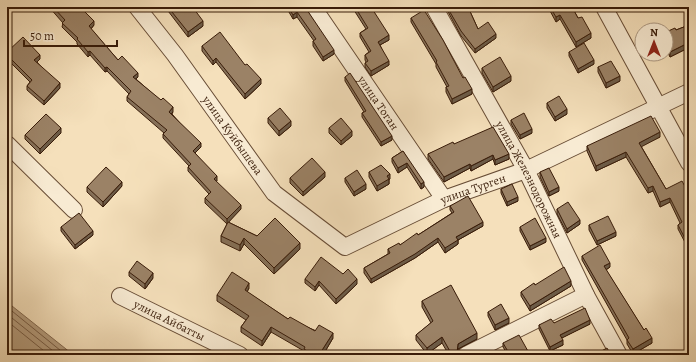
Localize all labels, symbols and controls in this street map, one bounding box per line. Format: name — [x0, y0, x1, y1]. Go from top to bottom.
scale bar — [24, 22, 117, 48]
north arrow — [634, 22, 674, 62]
text: N — [650, 25, 658, 40]
text: 50 m — [30, 28, 54, 44]
street label: улица Тоган — [354, 72, 403, 133]
street label: улица Куйбышева — [198, 92, 267, 178]
street label: улица Железнодорожная — [491, 117, 566, 241]
street label: улица Турген — [437, 170, 508, 208]
street label: улица Айбатты — [130, 296, 208, 345]

